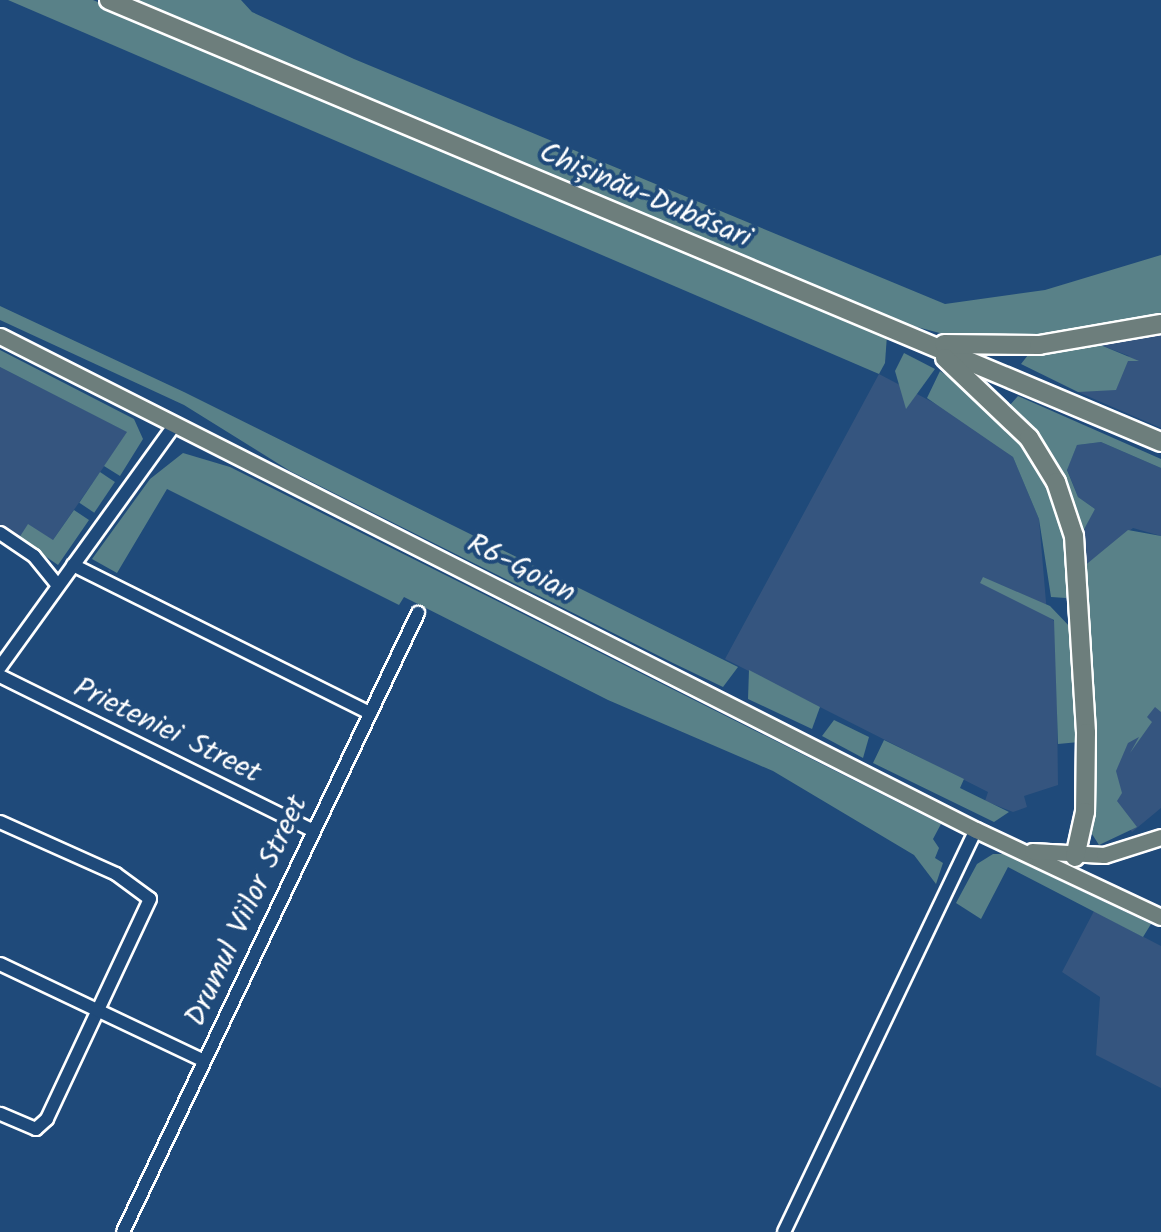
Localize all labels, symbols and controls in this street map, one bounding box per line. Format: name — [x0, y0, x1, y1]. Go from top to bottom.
street label: Chișinău-Dubăsari — [533, 135, 757, 257]
street label: R6-Goian — [461, 526, 581, 612]
street label: Prieteniei Street — [67, 670, 267, 792]
street label: Drumul Viilor Street — [178, 790, 316, 1032]

